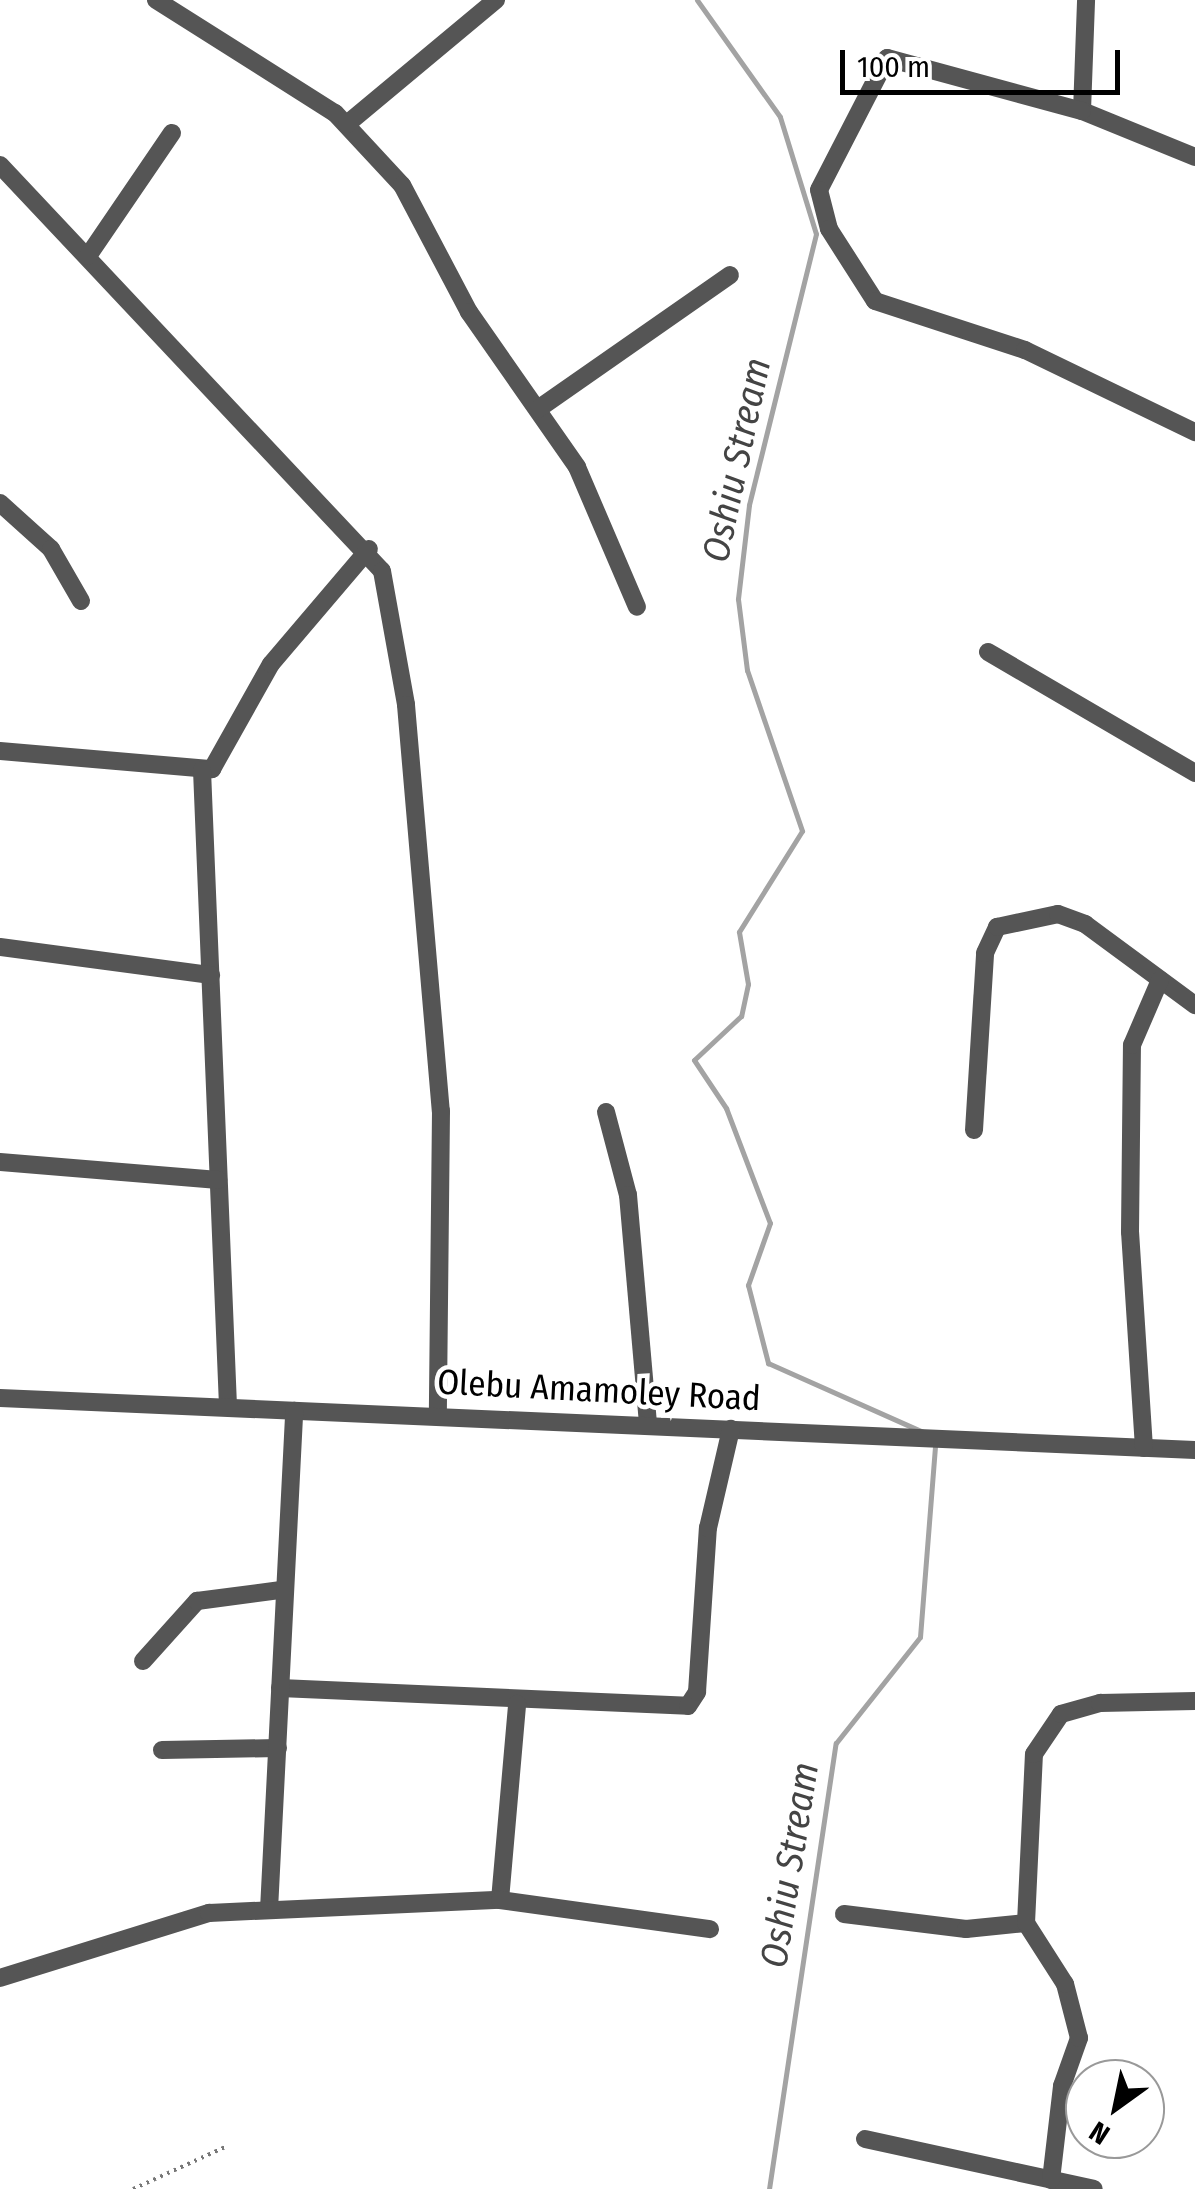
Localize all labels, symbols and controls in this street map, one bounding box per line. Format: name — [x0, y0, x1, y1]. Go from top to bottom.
scale bar — [845, 30, 1125, 92]
text: 100 m — [857, 49, 930, 85]
water label: Oshiu Stream — [693, 354, 781, 566]
street label: Olebu Amamoley Road — [436, 1361, 762, 1419]
water label: Oshiu Stream — [751, 1759, 829, 1971]
north arrow — [1065, 2059, 1165, 2159]
text: N — [1083, 2114, 1116, 2151]

